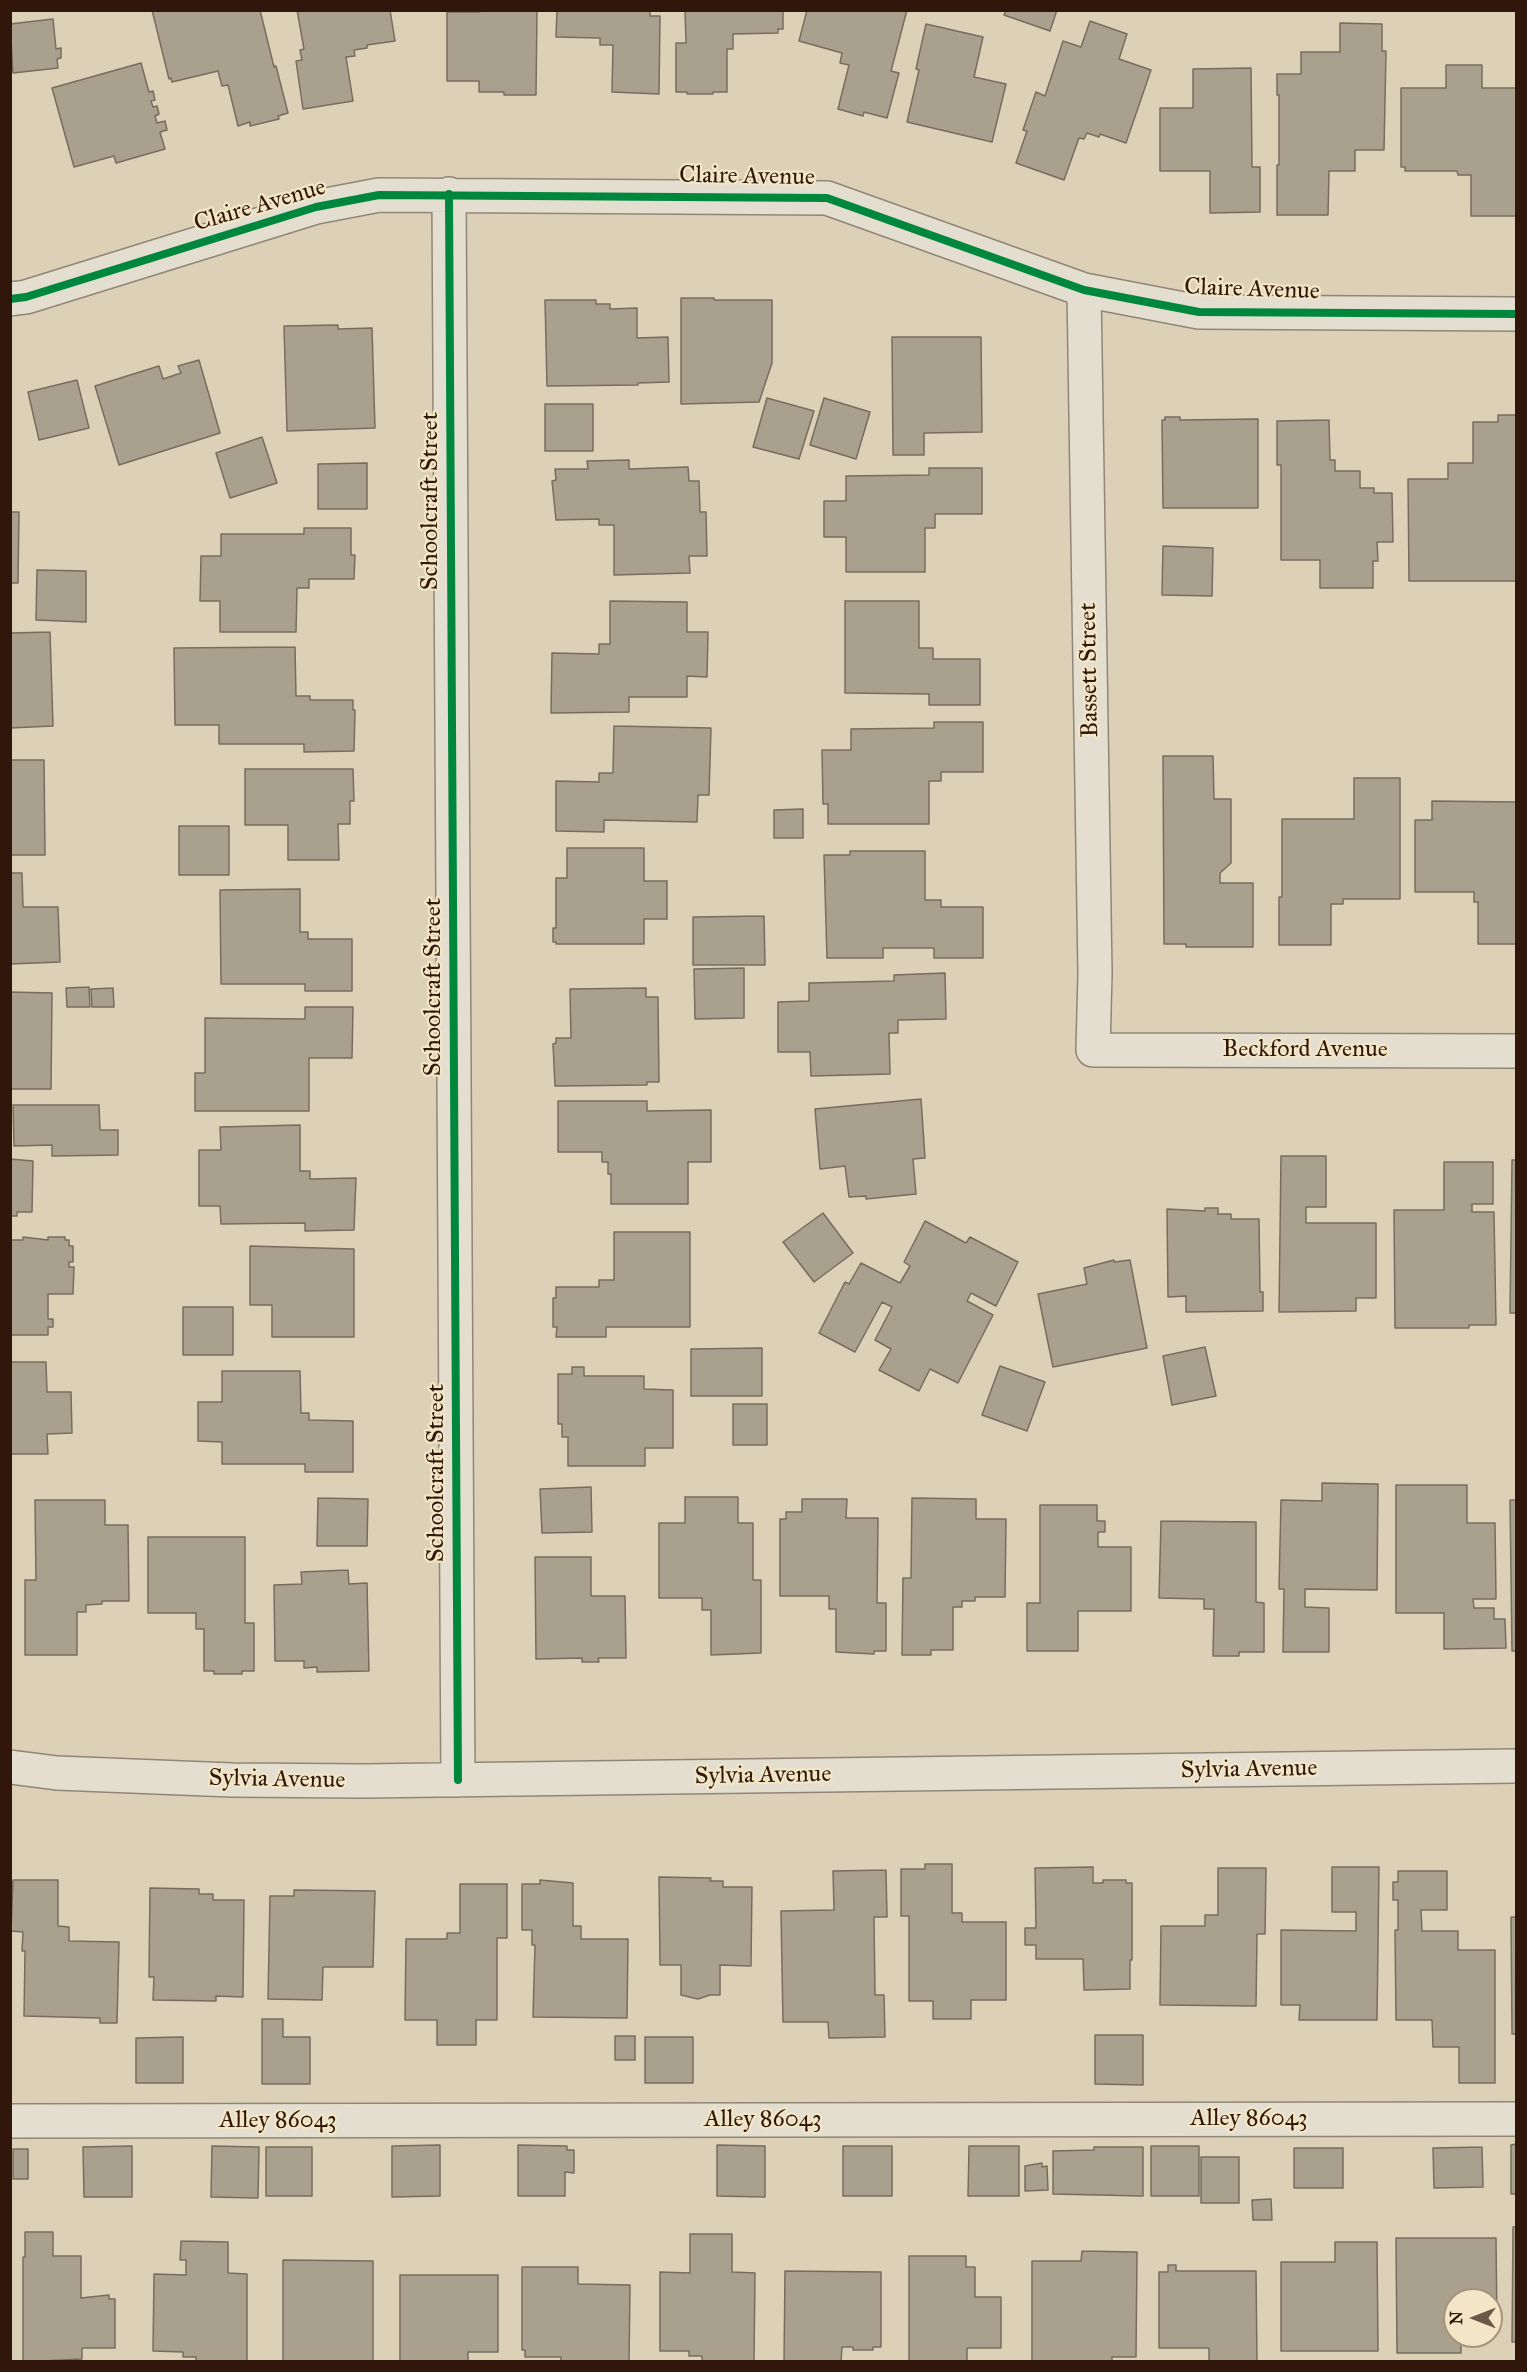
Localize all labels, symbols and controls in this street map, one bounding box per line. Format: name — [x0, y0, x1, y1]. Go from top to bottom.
street label: Claire Avenue — [679, 161, 815, 193]
street label: Claire Avenue — [191, 173, 329, 239]
street label: Claire Avenue — [1184, 273, 1320, 307]
street label: Schoolcraft Street — [417, 412, 445, 590]
street label: Bassett Street — [1074, 602, 1106, 738]
street label: Schoolcraft Street — [420, 898, 448, 1076]
street label: Beckford Avenue — [1222, 1036, 1388, 1064]
street label: Schoolcraft Street — [423, 1384, 451, 1562]
street label: Sylvia Avenue — [1180, 1754, 1318, 1786]
street label: Sylvia Avenue — [694, 1760, 832, 1792]
street label: Sylvia Avenue — [208, 1764, 346, 1796]
street label: Alley 86043 — [1190, 2105, 1308, 2133]
street label: Alley 86043 — [704, 2106, 822, 2134]
street label: Alley 86043 — [219, 2107, 337, 2135]
north arrow — [1443, 2288, 1503, 2348]
text: N — [1447, 2311, 1466, 2325]

